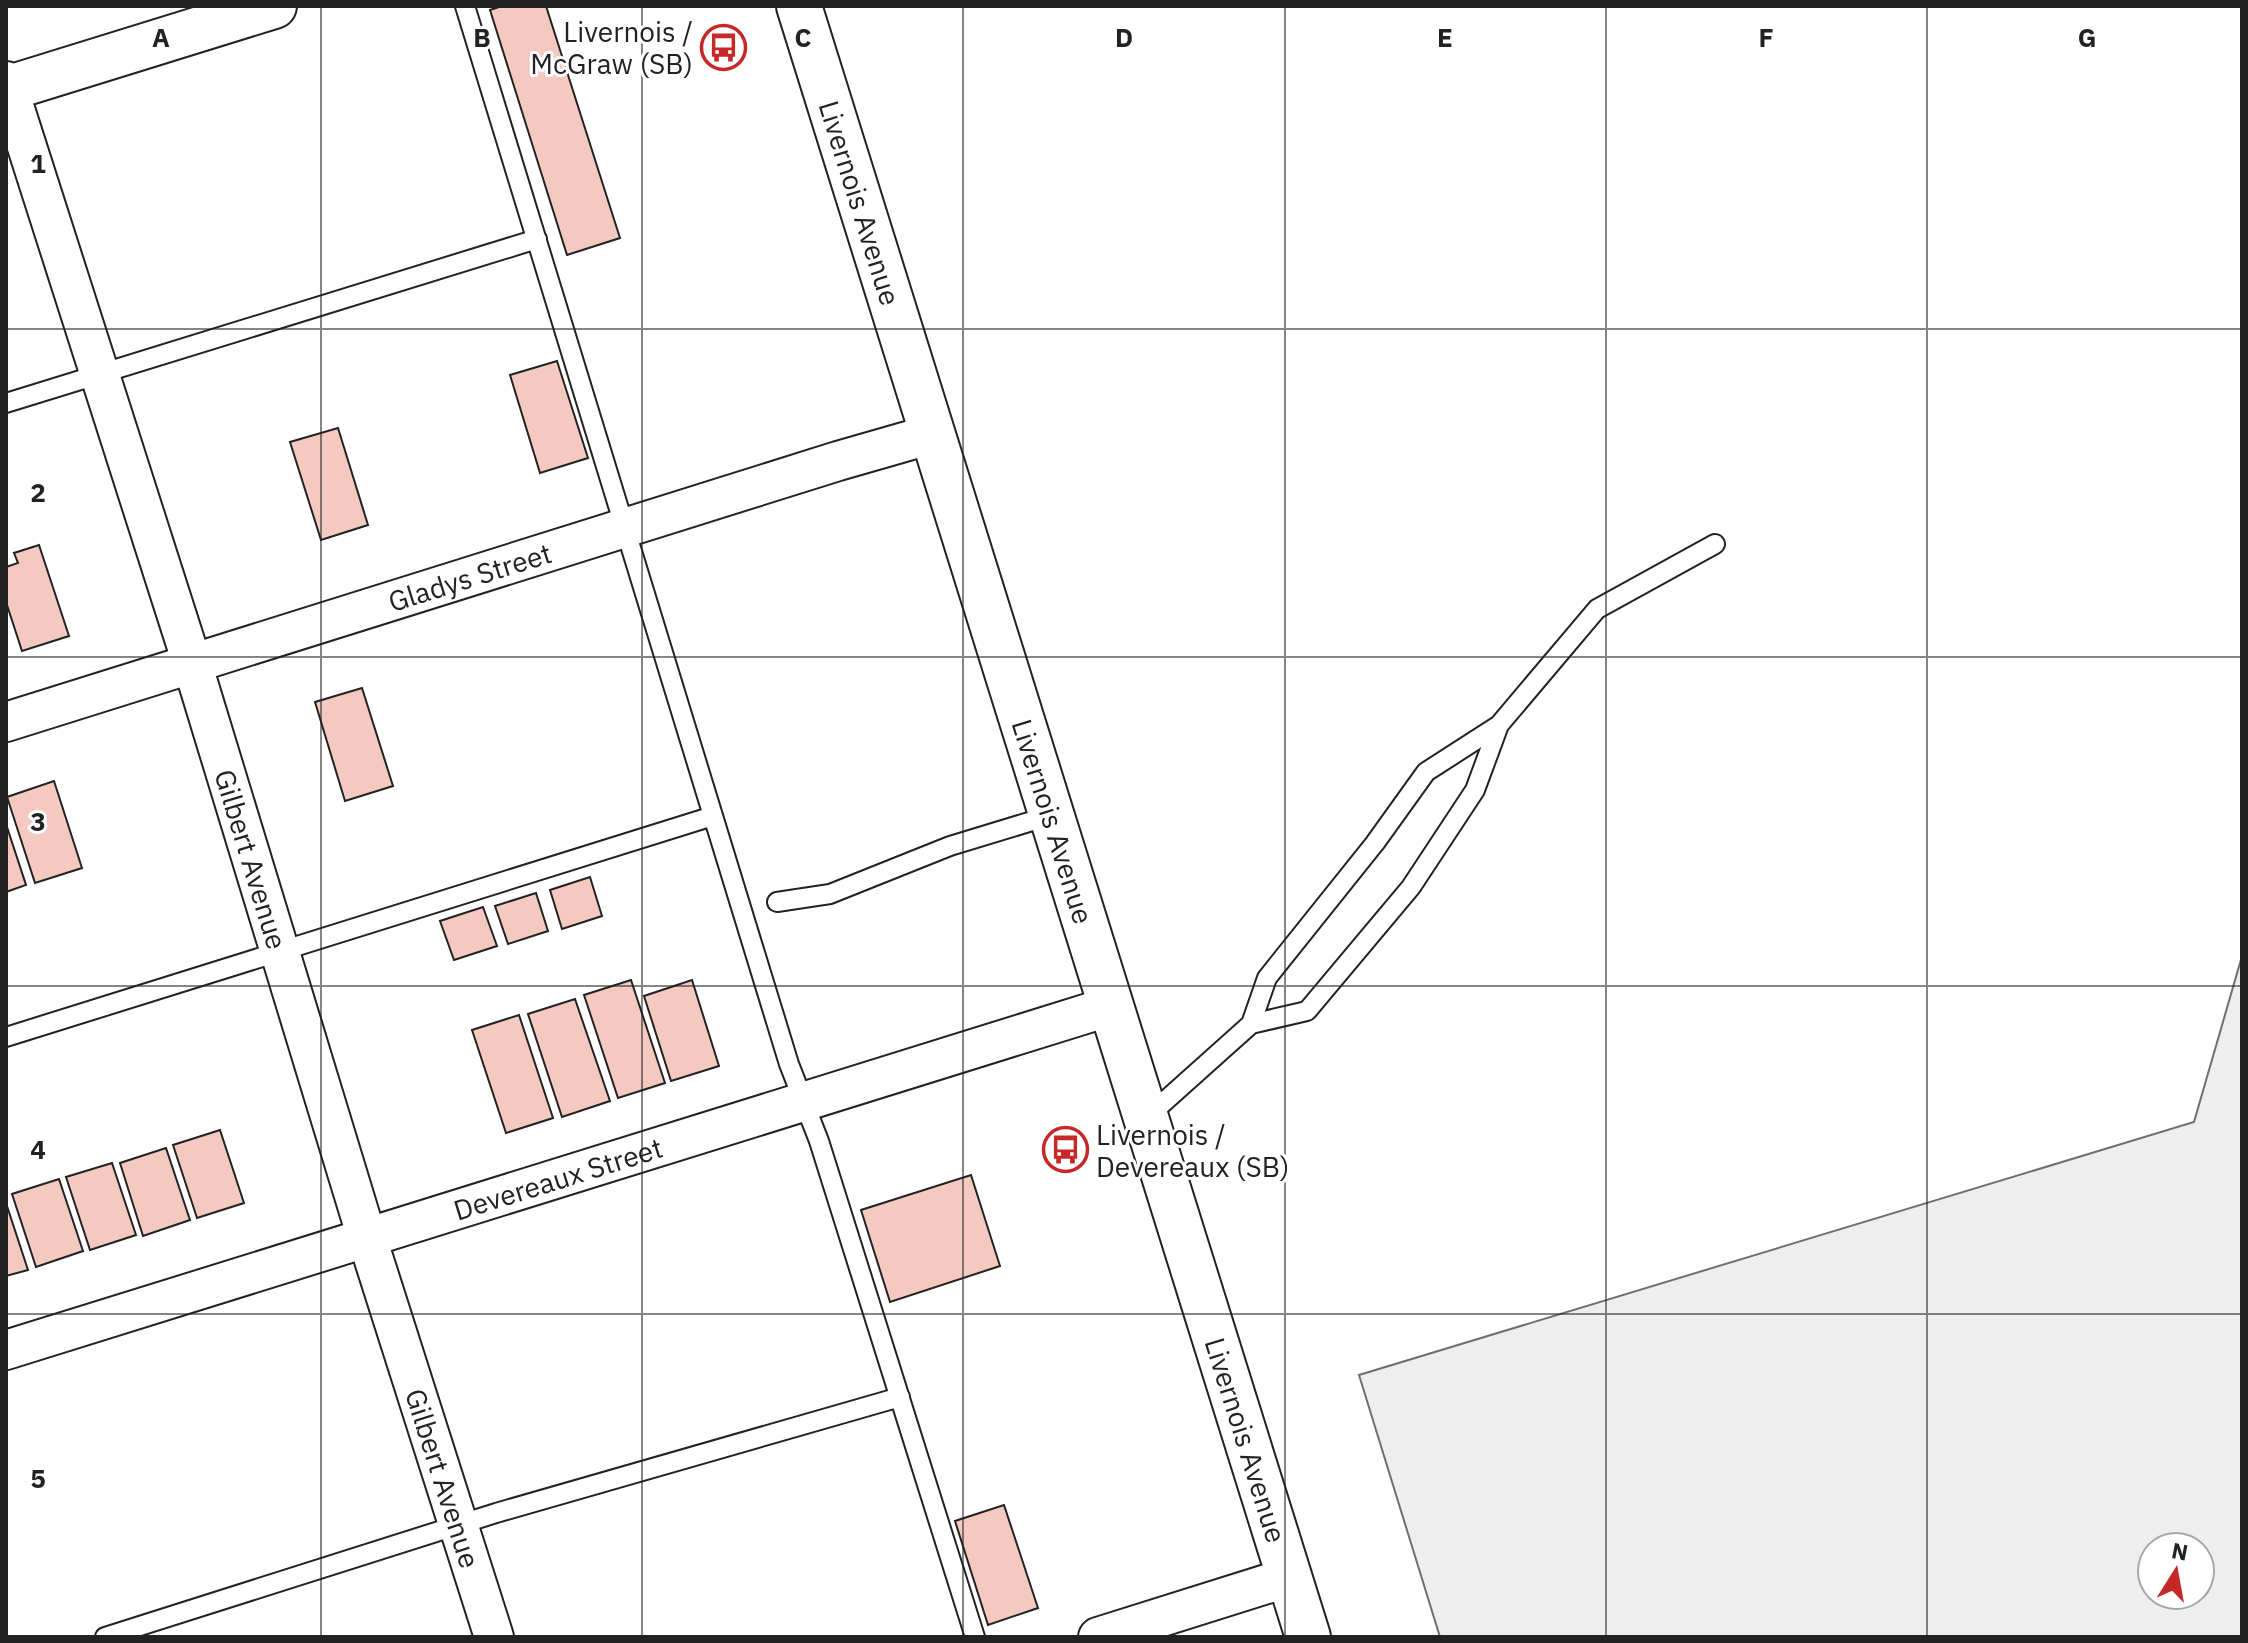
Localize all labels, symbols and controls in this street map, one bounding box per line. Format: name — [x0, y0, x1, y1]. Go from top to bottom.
place label: Livernois / McGraw (SB) — [530, 13, 693, 82]
text: A — [152, 20, 170, 54]
text: B — [473, 20, 491, 54]
text: C — [795, 20, 812, 54]
text: D — [1115, 20, 1133, 54]
text: E — [1437, 20, 1453, 54]
text: F — [1758, 20, 1774, 54]
text: G — [2078, 20, 2096, 54]
bus stop icon: Livernois / McGraw (SB) — [700, 23, 748, 71]
street label: Livernois Avenue — [811, 96, 910, 310]
text: 1 — [30, 146, 46, 180]
text: 2 — [30, 475, 46, 509]
street label: Gladys Street — [383, 534, 556, 620]
street label: Livernois Avenue — [1004, 714, 1103, 928]
street label: Gilbert Avenue — [207, 765, 296, 954]
text: 3 — [30, 804, 46, 838]
place label: Livernois / Devereaux (SB) — [1096, 1116, 1289, 1185]
bus stop icon: Livernois / Devereaux (SB) — [1041, 1126, 1089, 1174]
street label: Devereaux Street — [449, 1128, 667, 1228]
text: 4 — [30, 1132, 46, 1166]
street label: Livernois Avenue — [1197, 1333, 1296, 1547]
street label: Gilbert Avenue — [398, 1384, 489, 1572]
text: 5 — [30, 1461, 46, 1495]
north arrow — [2136, 1531, 2216, 1611]
text: N — [2169, 1535, 2191, 1567]

